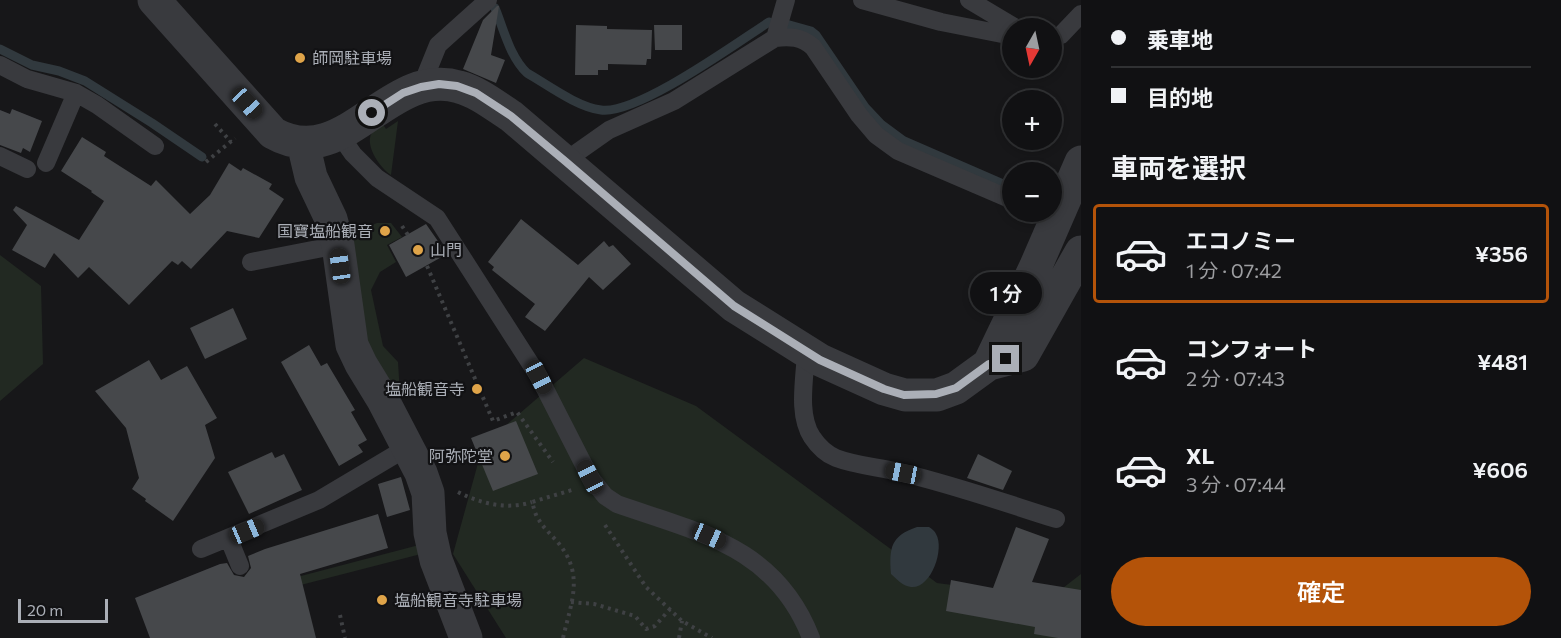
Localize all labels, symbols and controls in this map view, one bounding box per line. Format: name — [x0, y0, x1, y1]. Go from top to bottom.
north arrow — [1002, 18, 1062, 78]
map controls — [1002, 18, 1062, 222]
text: 乗車地 — [1147, 26, 1213, 53]
place label: 師岡駐車場 — [312, 48, 392, 67]
marker: 師岡駐車場 — [293, 51, 307, 65]
car — [228, 84, 266, 122]
text: 目的地 — [1147, 84, 1213, 111]
button: + — [1002, 90, 1062, 150]
route start — [358, 99, 385, 126]
text: 車両を選択 — [1111, 151, 1246, 184]
button: − — [1002, 162, 1062, 222]
place label: 国寶塩船観音 — [277, 221, 373, 240]
marker: 国寶塩船観音 — [378, 224, 392, 238]
icon: car — [1114, 227, 1168, 281]
text: エコノミー — [1186, 227, 1296, 254]
place label: 山門 — [430, 240, 462, 259]
text: ¥356 — [1475, 240, 1528, 267]
marker: 山門 — [411, 243, 425, 257]
car — [329, 247, 351, 285]
text: 1 分 · 07:42 — [1186, 258, 1282, 282]
callout: 1 分 — [970, 272, 1042, 314]
text: 1 分 — [990, 281, 1022, 305]
icon: car — [1114, 335, 1168, 389]
text: コンフォート — [1186, 335, 1317, 362]
route end — [992, 345, 1019, 372]
text: ¥481 — [1477, 348, 1528, 375]
car — [523, 357, 555, 397]
text: 2 分 · 07:43 — [1186, 366, 1285, 390]
place label: 塩船観音寺 — [385, 379, 465, 398]
marker: 塩船観音寺 — [470, 382, 484, 396]
text: XL — [1186, 442, 1214, 469]
icon: car — [1114, 443, 1168, 497]
place label: 阿弥陀堂 — [429, 446, 493, 465]
marker: 阿弥陀堂 — [498, 449, 512, 463]
text: ¥606 — [1473, 456, 1528, 483]
car — [574, 457, 606, 497]
car — [884, 461, 922, 485]
text: 3 分 · 07:44 — [1186, 472, 1286, 496]
car — [227, 516, 267, 546]
car — [689, 520, 729, 552]
button: 確定 — [1111, 557, 1531, 626]
place label: 塩船観音寺駐車場 — [394, 590, 522, 609]
marker: 塩船観音寺駐車場 — [375, 593, 389, 607]
scale bar — [18, 596, 108, 624]
text: 20 m — [27, 600, 63, 619]

